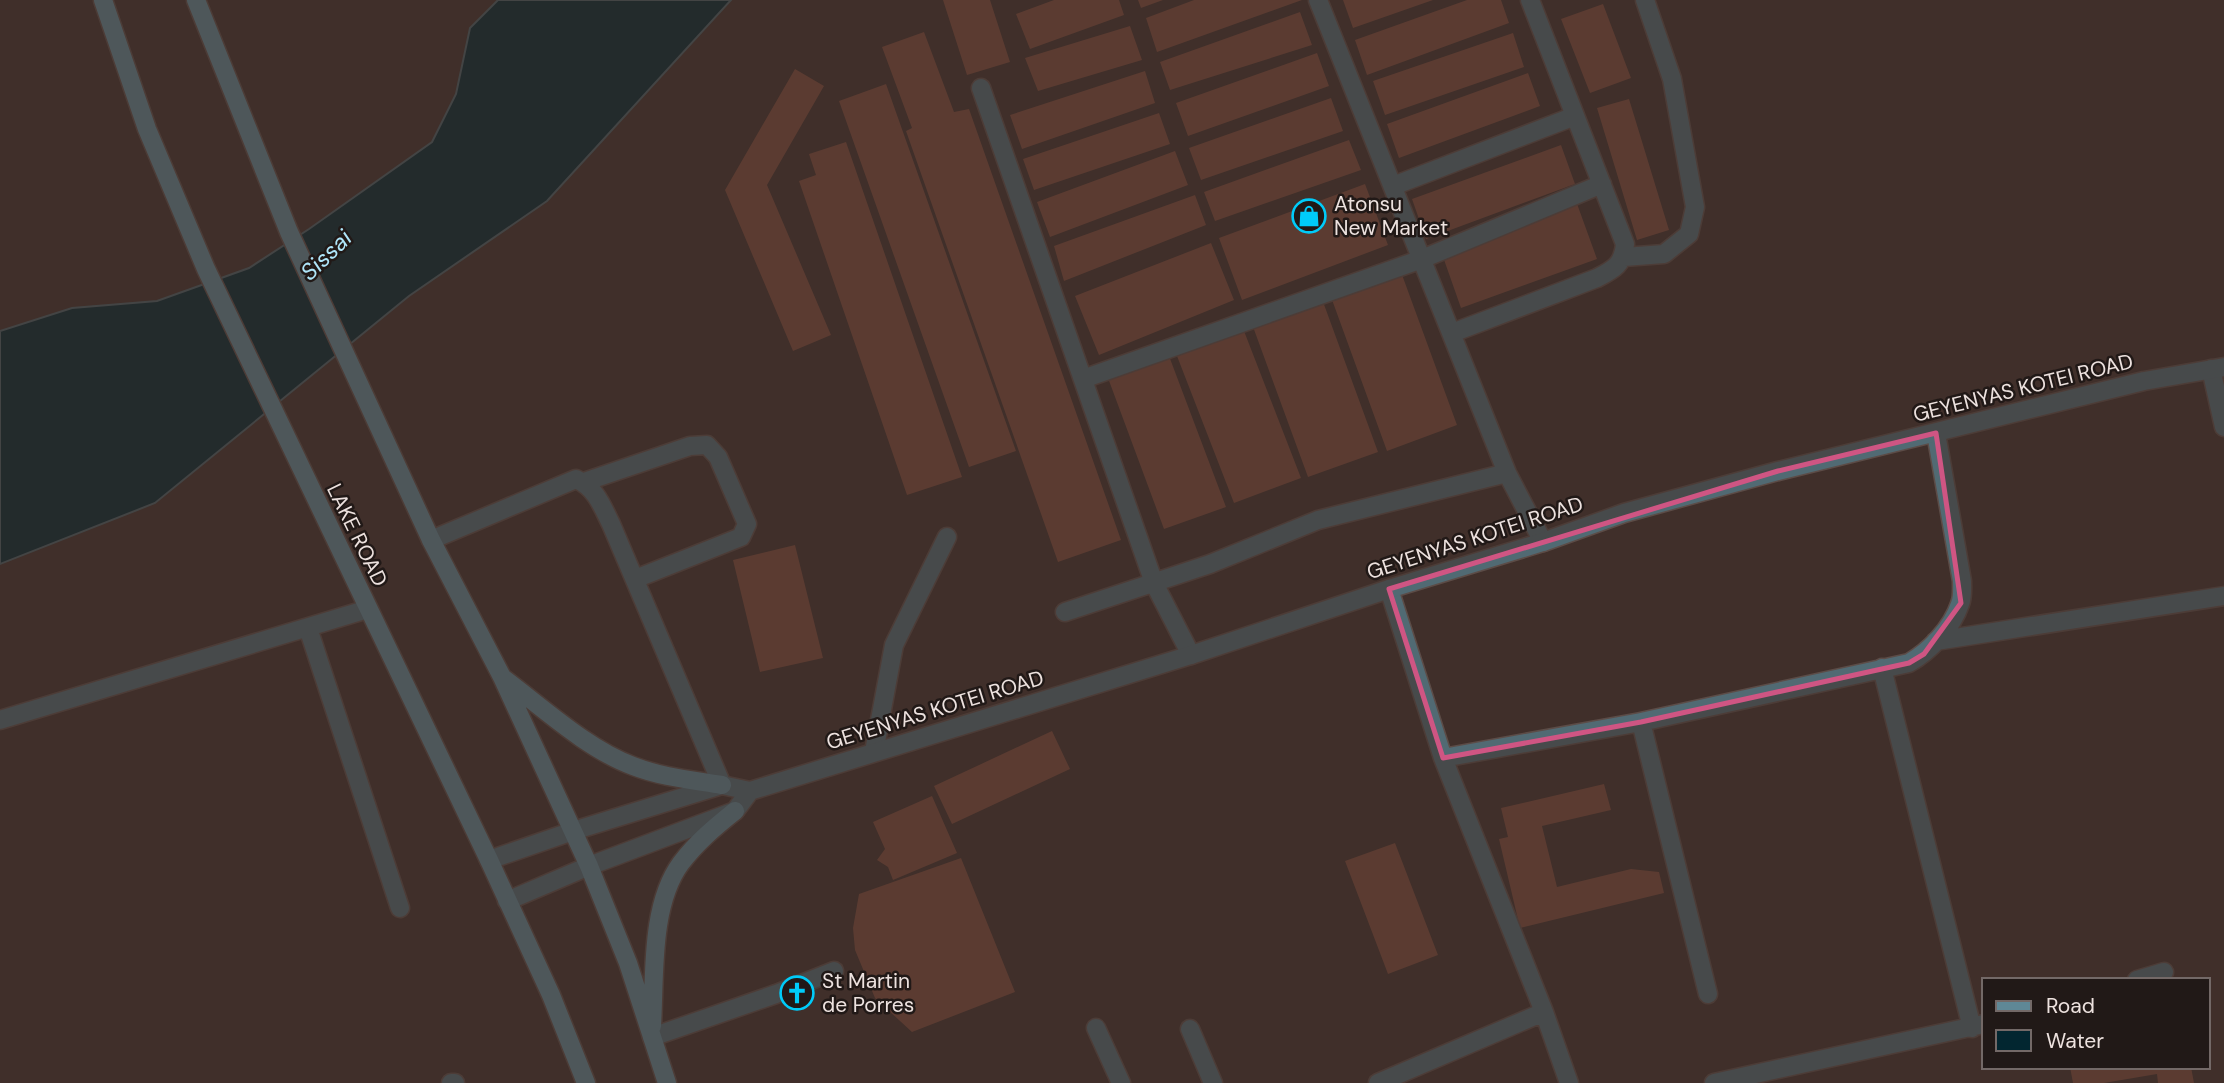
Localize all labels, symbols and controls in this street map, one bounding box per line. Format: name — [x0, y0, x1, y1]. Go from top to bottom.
place label: Atonsu New Market — [1334, 190, 1448, 242]
shop icon: Atonsu New Market — [1290, 197, 1328, 235]
water label: Sissai — [294, 223, 358, 287]
street label: GEYENYAS KOTEI ROAD — [1910, 347, 2136, 429]
street label: LAKE ROAD — [320, 479, 394, 591]
street label: GEYENYAS KOTEI ROAD — [1363, 490, 1587, 586]
street label: GEYENYAS KOTEI ROAD — [823, 664, 1047, 756]
place label: St Martin de Porres — [822, 967, 914, 1019]
church icon: St Martin de Porres — [778, 974, 816, 1012]
legend — [1982, 978, 2210, 1069]
text: Road — [2046, 992, 2095, 1020]
text: Water — [2046, 1027, 2104, 1055]

